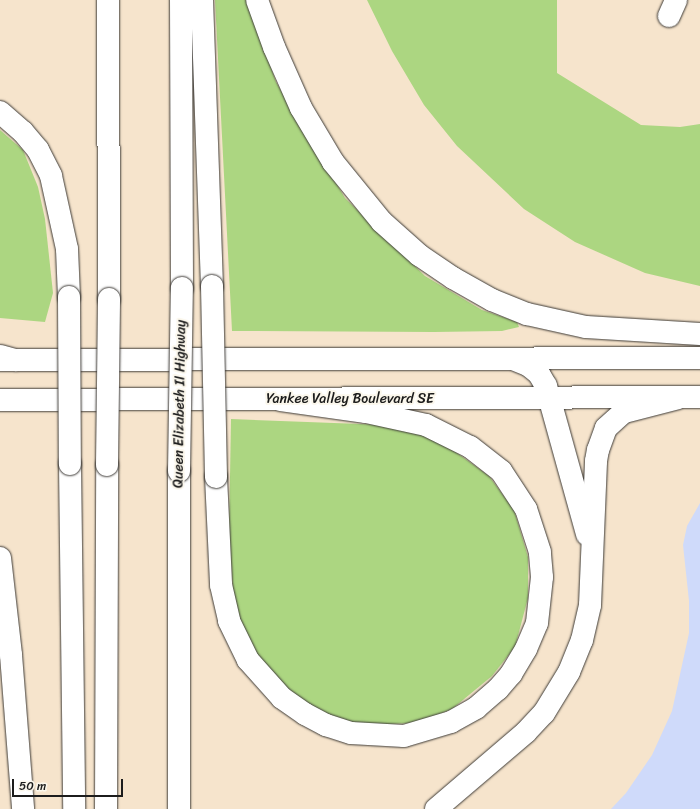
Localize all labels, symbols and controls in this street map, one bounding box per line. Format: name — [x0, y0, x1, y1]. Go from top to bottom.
street label: Queen Elizabeth II Highway — [170, 320, 190, 488]
street label: Yankee Valley Boulevard SE — [266, 391, 434, 407]
scale bar — [14, 771, 125, 797]
text: 50 m — [19, 775, 46, 797]

